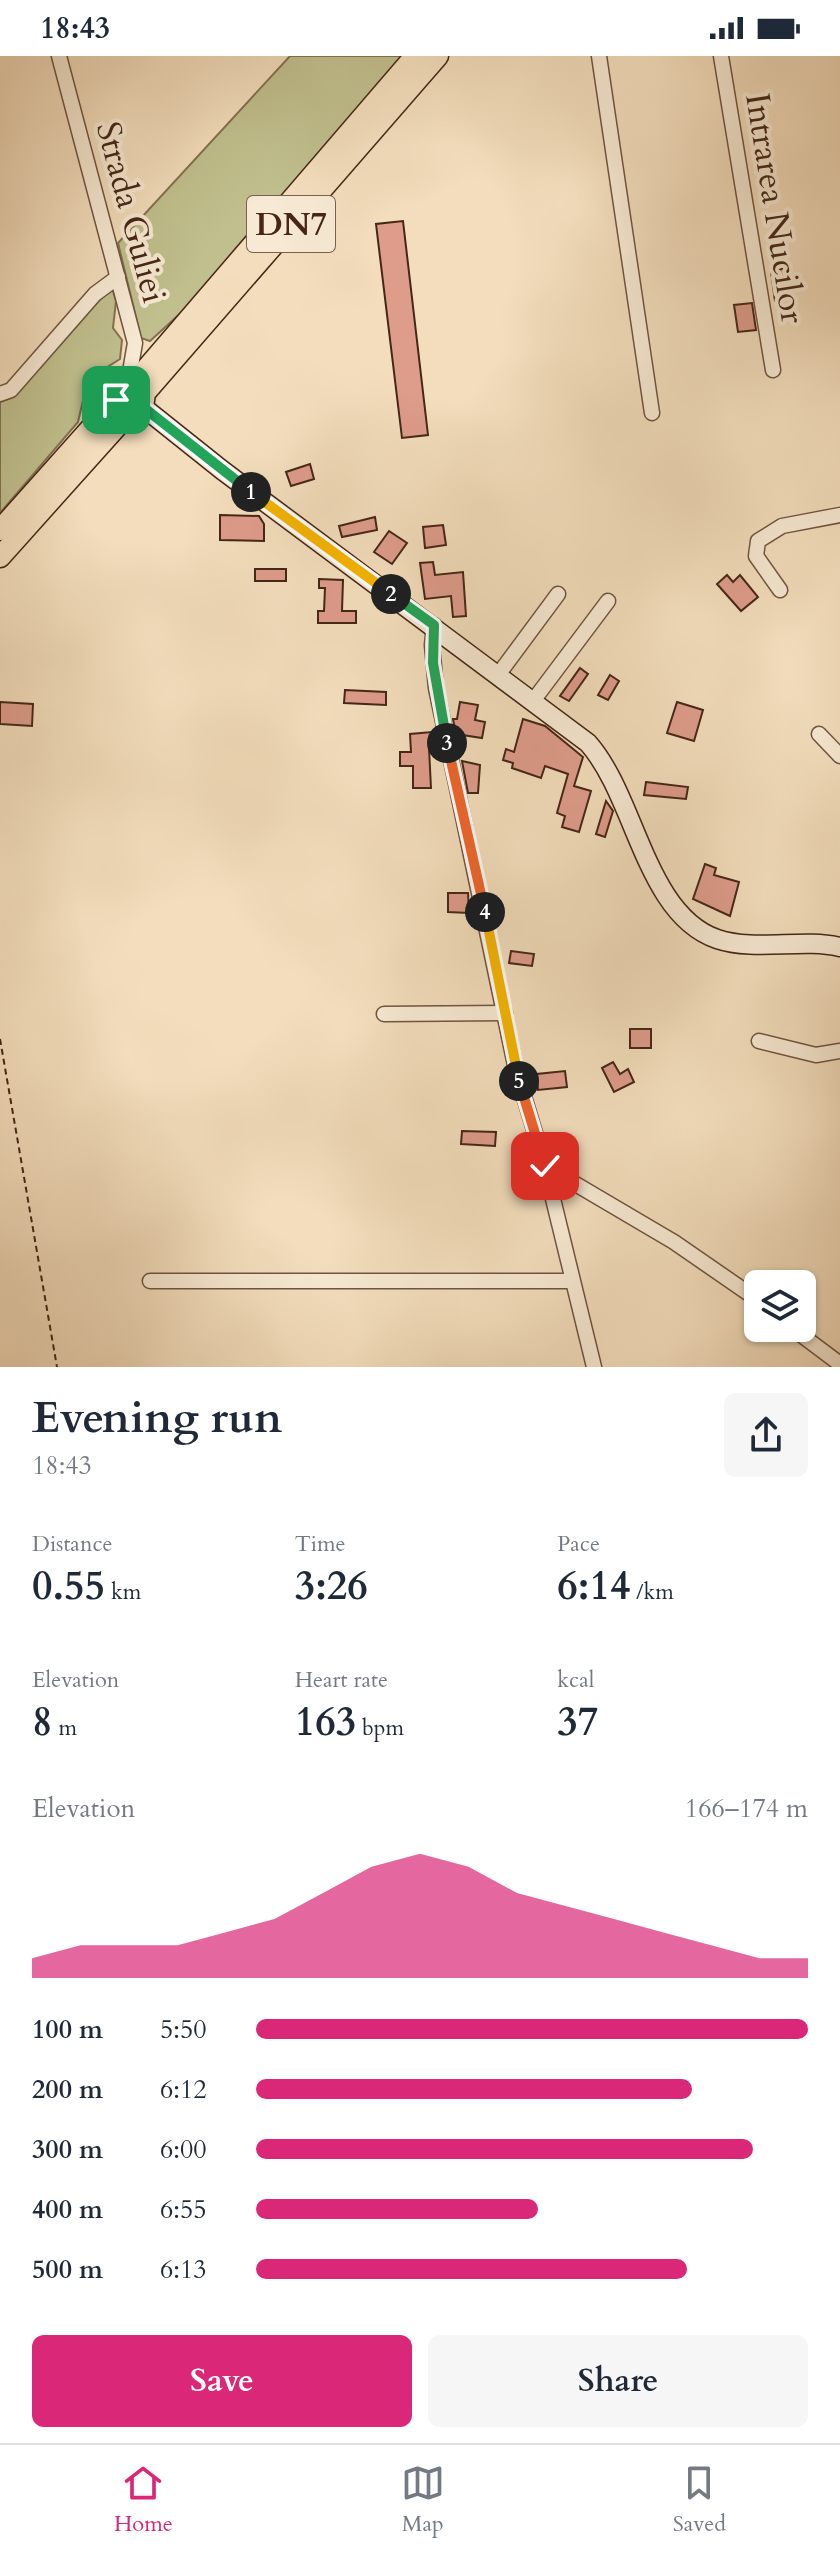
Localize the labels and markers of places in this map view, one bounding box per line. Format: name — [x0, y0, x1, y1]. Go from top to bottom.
pin — [82, 366, 150, 434]
pin: 1 — [231, 472, 271, 512]
pin: 2 — [371, 574, 411, 614]
pin: 3 — [427, 723, 467, 763]
pin: 4 — [465, 892, 505, 932]
pin: 5 — [499, 1061, 539, 1101]
pin — [511, 1132, 579, 1200]

